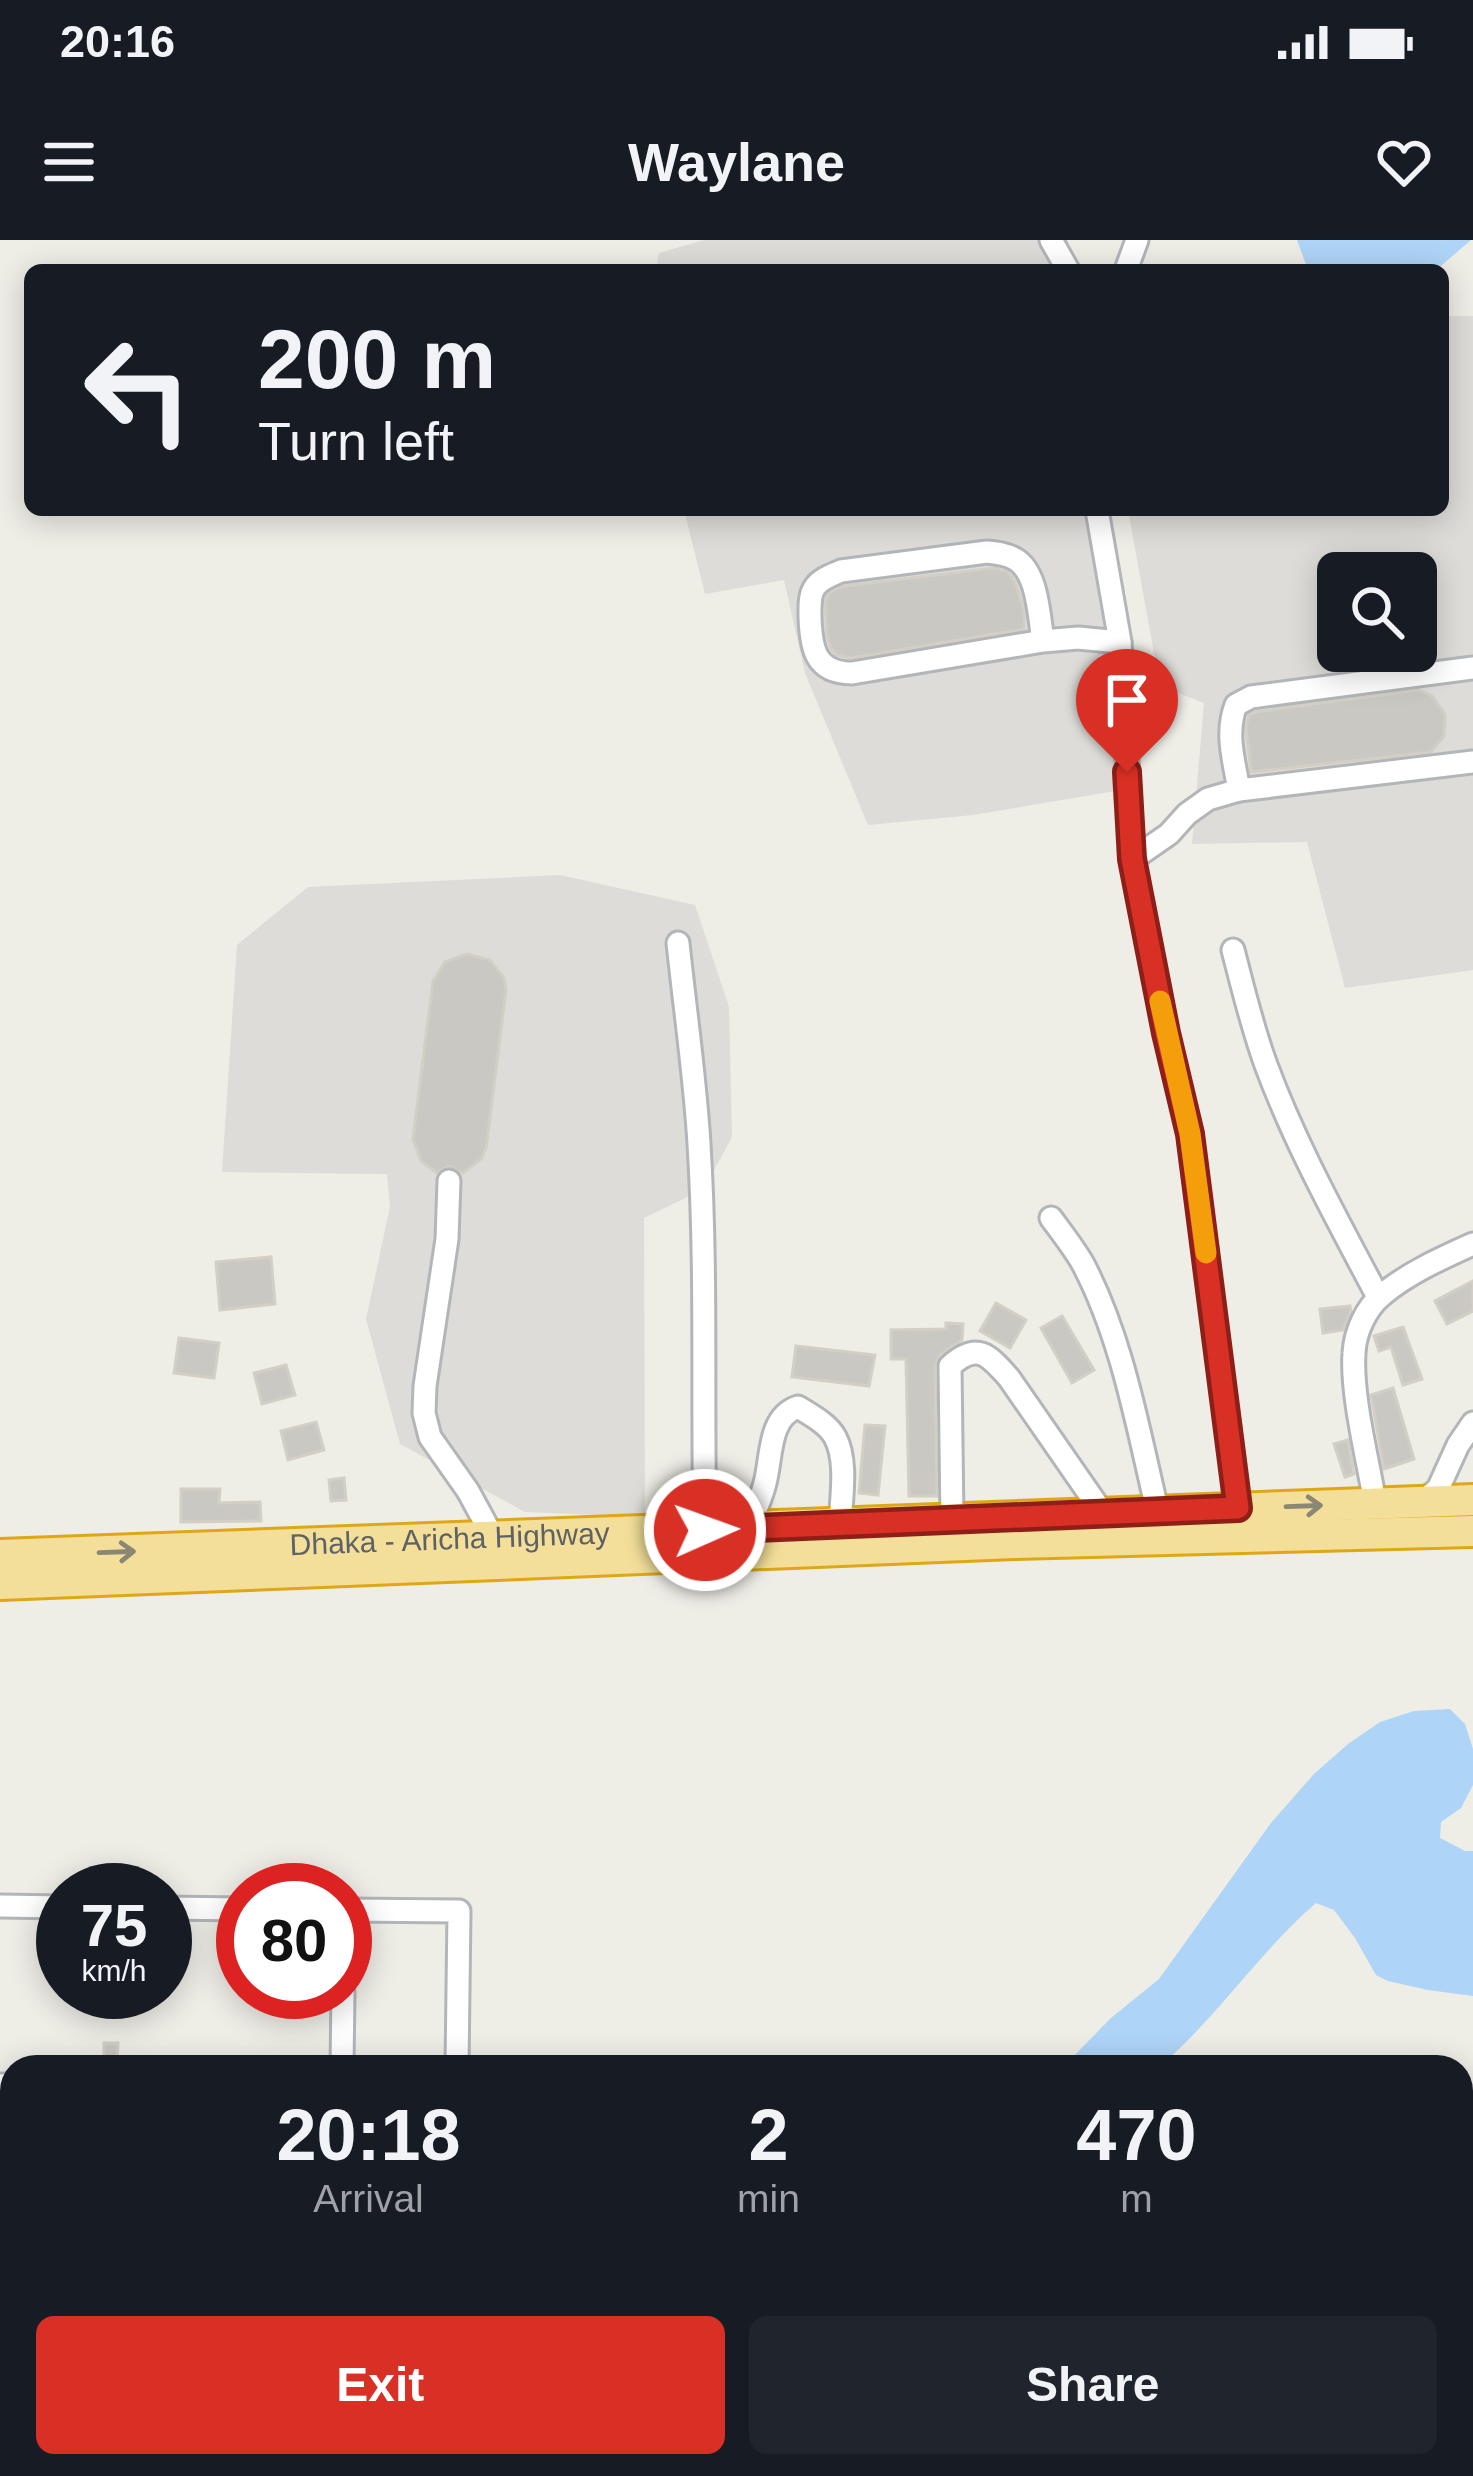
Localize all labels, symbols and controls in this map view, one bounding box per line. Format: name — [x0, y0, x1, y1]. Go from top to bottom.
text: 20:16 — [60, 16, 175, 67]
icon: menu — [36, 129, 102, 195]
icon: heart — [1371, 129, 1437, 195]
text: Waylane — [628, 132, 845, 192]
icon: left — [60, 312, 216, 468]
text: 200 m — [258, 312, 496, 406]
text: Turn left — [258, 411, 454, 471]
map controls — [1317, 552, 1437, 672]
button: search — [1317, 552, 1437, 672]
pin — [1076, 649, 1178, 772]
icon: arrive — [1094, 667, 1160, 733]
position arrow — [642, 1467, 768, 1593]
one-way arrow — [1284, 1494, 1323, 1517]
street label: Dhaka - Aricha Highway — [289, 1516, 610, 1561]
one-way arrow — [97, 1540, 136, 1563]
speed limit sign: 80 — [216, 1863, 372, 2019]
text: 75 — [81, 1892, 147, 1959]
text: km/h — [81, 1954, 147, 1987]
text: 20:18 — [276, 2095, 461, 2175]
text: 2 — [748, 2095, 789, 2175]
text: 470 — [1076, 2095, 1197, 2175]
text: Arrival — [313, 2177, 424, 2220]
text: min — [737, 2177, 800, 2220]
text: m — [1120, 2177, 1153, 2220]
button: Exit — [36, 2316, 725, 2454]
button: Share — [749, 2316, 1437, 2454]

